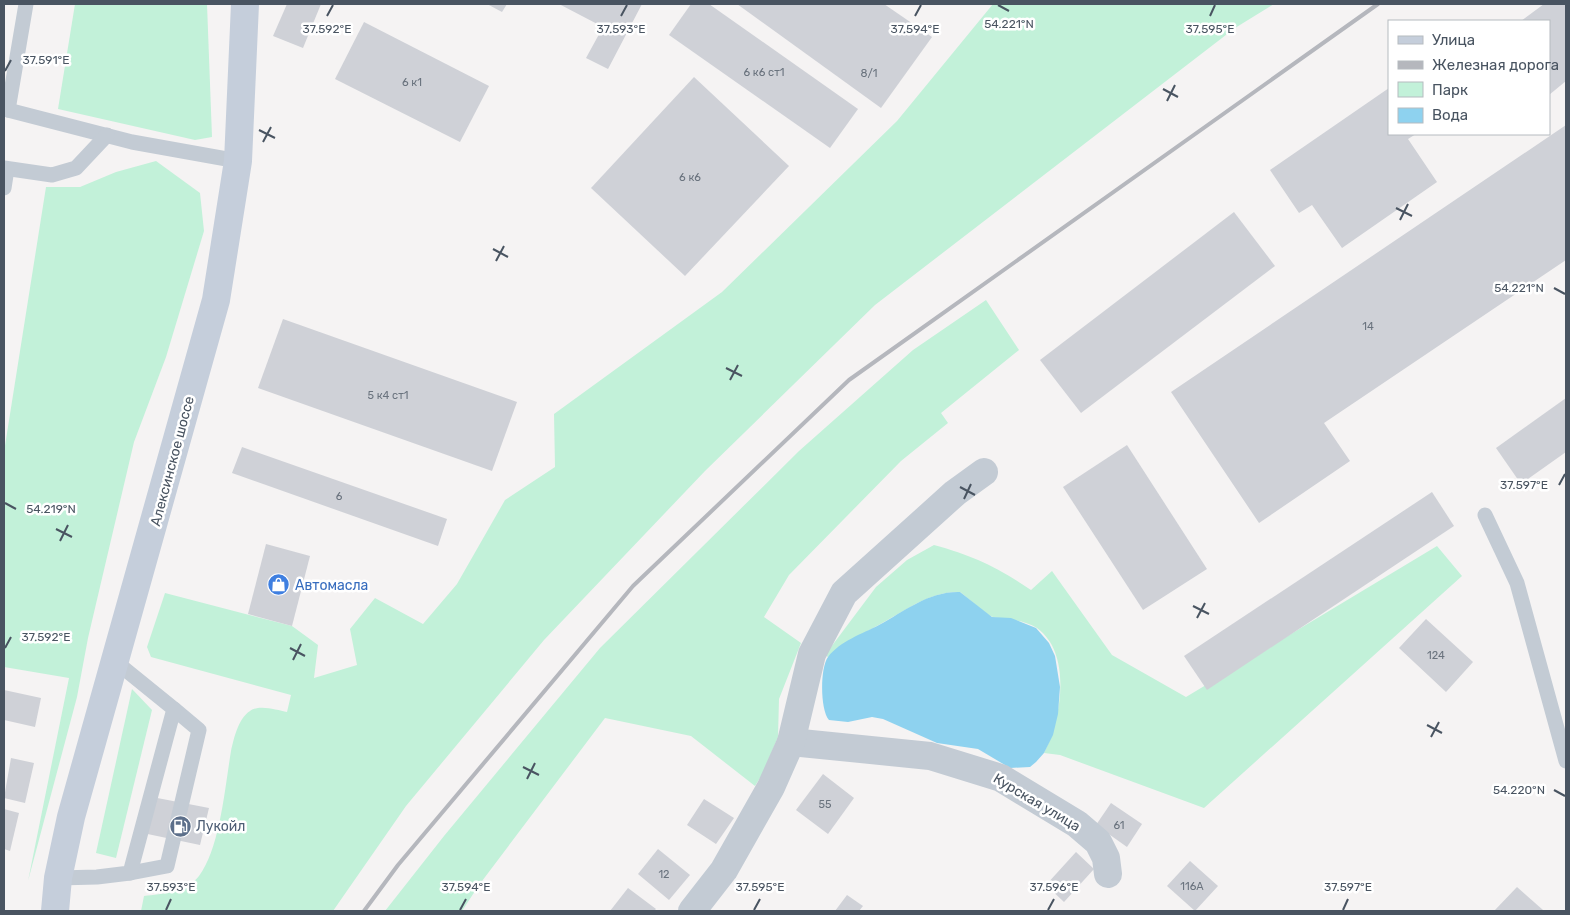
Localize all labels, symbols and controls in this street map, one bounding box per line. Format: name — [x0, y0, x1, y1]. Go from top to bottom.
text: 54.221°N — [984, 17, 1034, 31]
legend — [1388, 20, 1550, 135]
text: 37.592°E — [303, 22, 351, 36]
text: 37.593°E — [597, 22, 645, 36]
text: 37.594°E — [890, 22, 940, 36]
text: 37.595°E — [1186, 22, 1234, 36]
text: Улица — [1432, 31, 1475, 49]
text: 37.591°E — [23, 53, 69, 67]
text: Железная дорога — [1432, 56, 1559, 74]
house number: 6 к6 ст1 — [744, 66, 784, 79]
house number: 8/1 — [861, 67, 877, 80]
house number: 6 к1 — [402, 76, 422, 89]
text: Парк — [1432, 81, 1468, 99]
text: Вода — [1432, 106, 1468, 124]
house number: 6 к6 — [679, 171, 701, 184]
text: 54.221°N — [1494, 281, 1544, 295]
house number: 14 — [1362, 320, 1374, 333]
house number: 5 к4 ст1 — [367, 389, 409, 402]
street label: Алексинское шоссе — [147, 394, 198, 528]
text: 37.597°E — [1500, 478, 1548, 492]
house number: 6 — [336, 490, 343, 503]
text: 54.219°N — [26, 502, 76, 516]
shop icon: Автомасла — [267, 573, 291, 597]
place label: Автомасла — [295, 577, 368, 594]
text: 37.592°E — [22, 630, 70, 644]
house number: 124 — [1427, 649, 1445, 662]
street label: Курская улица — [990, 770, 1083, 835]
text: 54.220°N — [1493, 783, 1545, 797]
house number: 55 — [818, 798, 832, 811]
fuel station icon: Лукойл — [168, 814, 192, 838]
place label: Лукойл — [196, 818, 245, 835]
house number: 61 — [1113, 819, 1125, 832]
house number: 12 — [658, 868, 670, 881]
text: 37.593°E — [147, 880, 195, 894]
text: 37.594°E — [441, 880, 491, 894]
text: 37.595°E — [736, 880, 784, 894]
text: 37.596°E — [1030, 880, 1078, 894]
house number: 116А — [1180, 880, 1204, 893]
text: 37.597°E — [1324, 880, 1372, 894]

